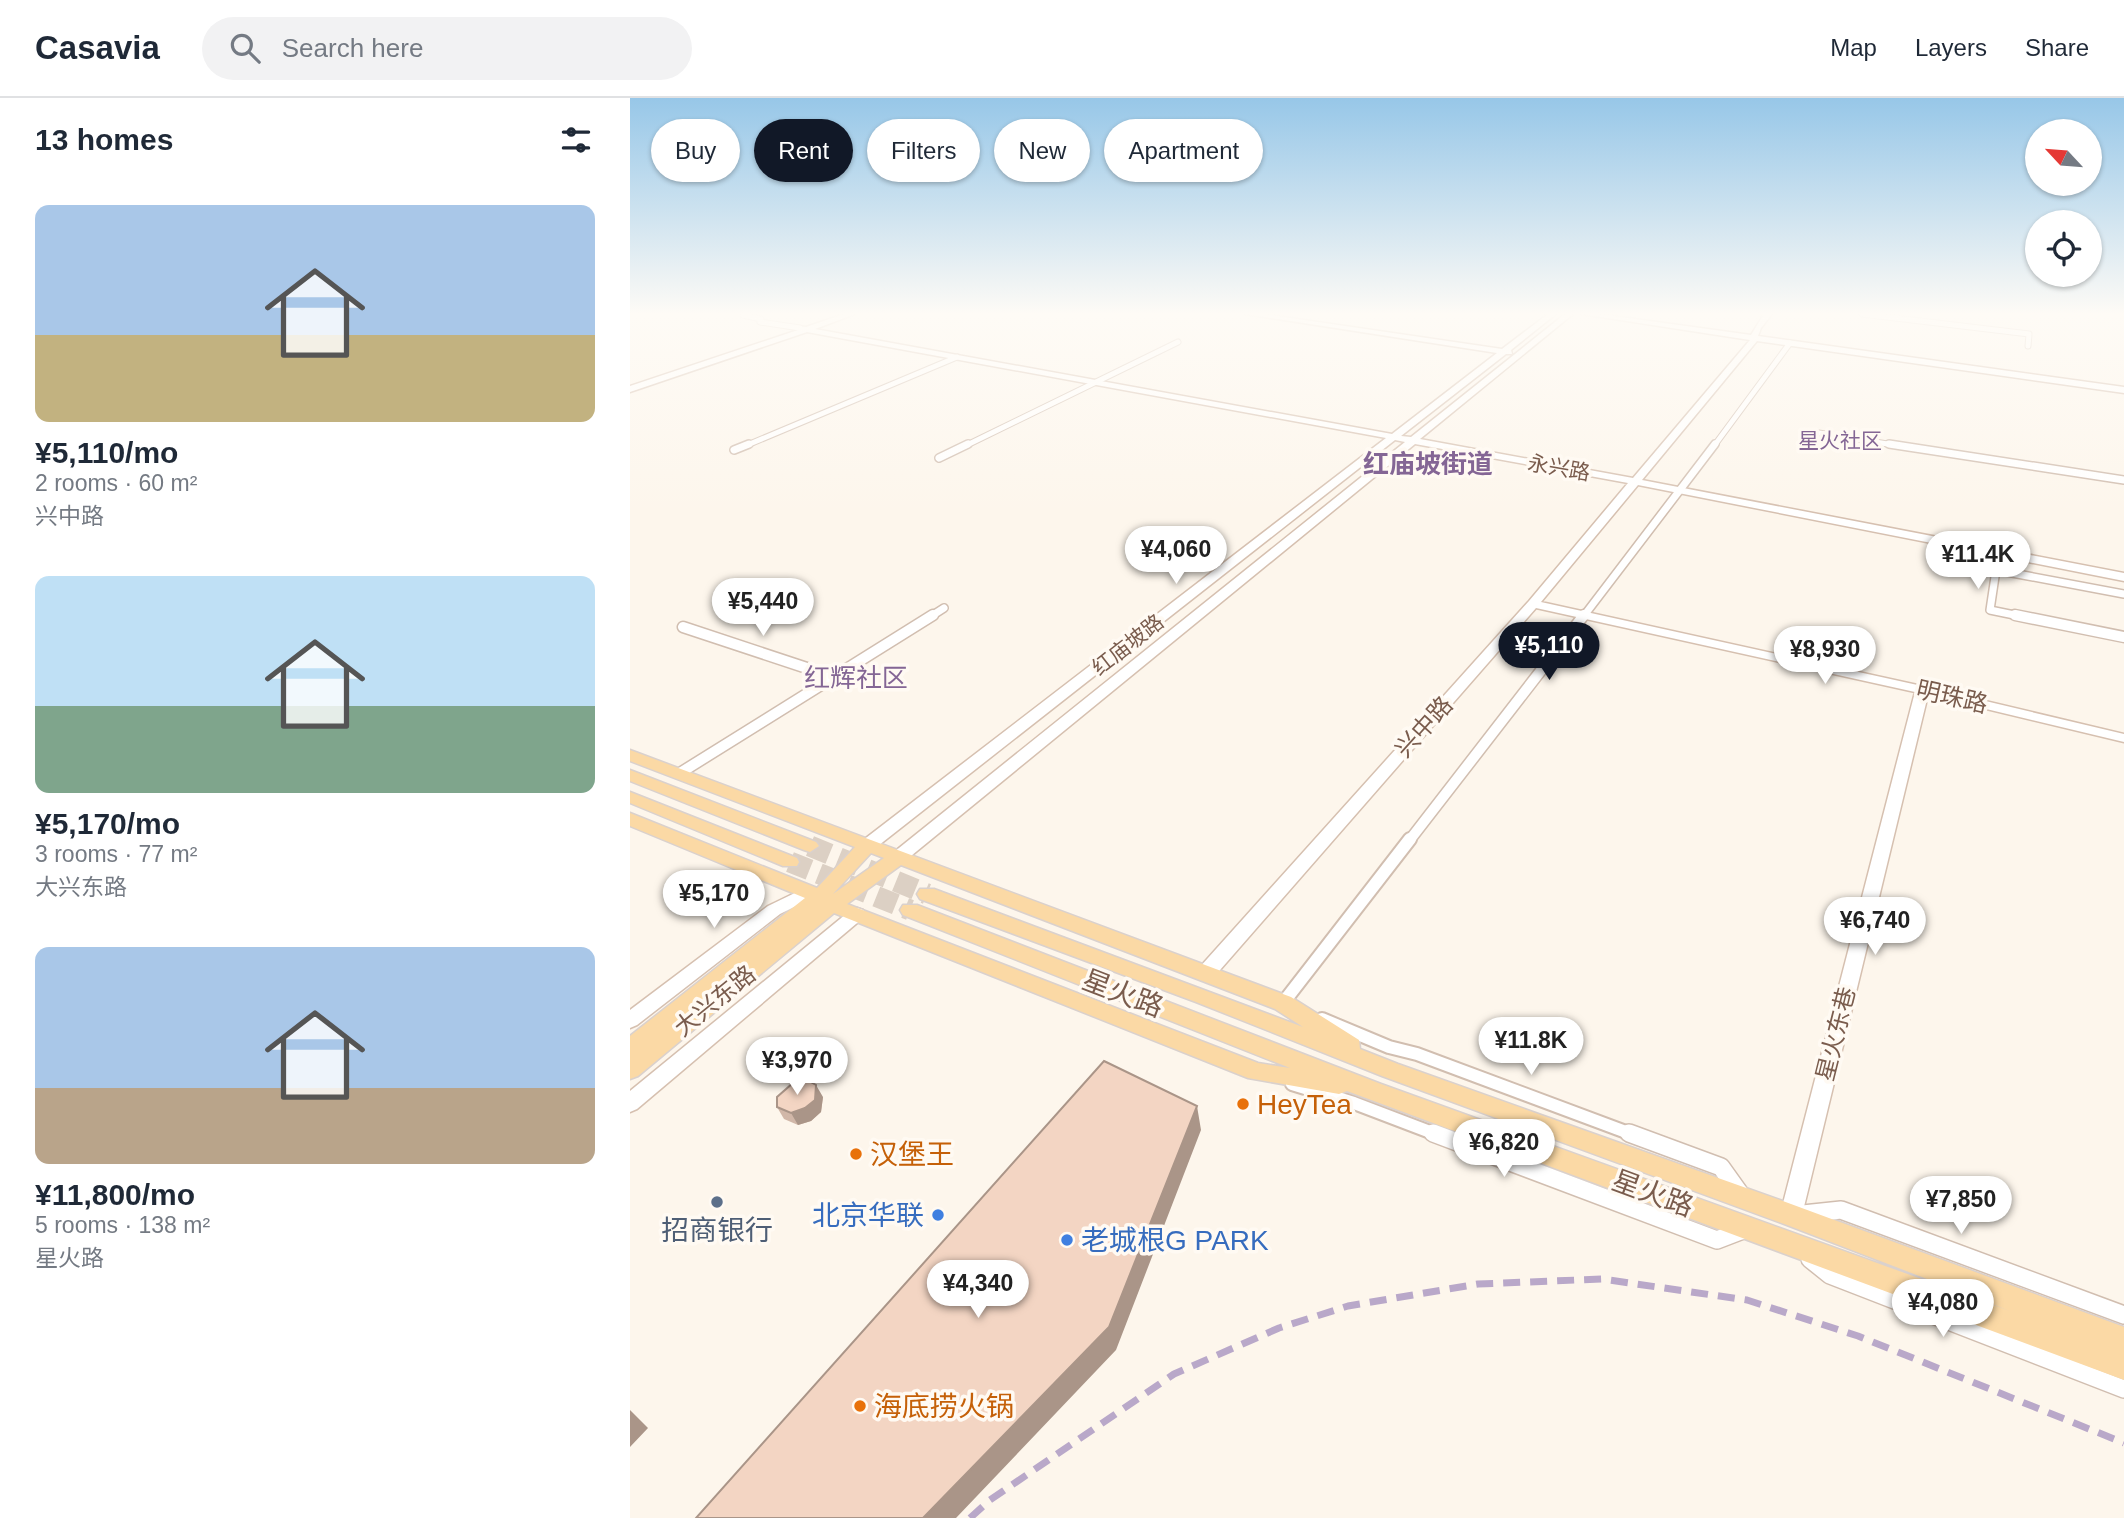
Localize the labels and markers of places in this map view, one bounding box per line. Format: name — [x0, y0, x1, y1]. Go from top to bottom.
pin: ¥4,060 — [1119, 526, 1233, 586]
pin: ¥11.4K — [1921, 532, 2035, 591]
pin: ¥5,440 — [706, 578, 820, 638]
pin: ¥5,110 — [1492, 622, 1606, 682]
pin: ¥8,930 — [1768, 626, 1882, 686]
pin: ¥5,170 — [657, 870, 771, 930]
pin: ¥6,740 — [1818, 898, 1932, 957]
pin: ¥11.8K — [1474, 1018, 1588, 1077]
pin: ¥3,970 — [740, 1038, 854, 1097]
place label: HeyTea — [1257, 1089, 1352, 1120]
marker: HeyTea — [1235, 1096, 1251, 1112]
pin: ¥6,820 — [1447, 1119, 1561, 1179]
place label: 汉堡王 — [870, 1139, 954, 1170]
marker: 汉堡王 — [848, 1146, 864, 1162]
pin: ¥7,850 — [1904, 1176, 2018, 1236]
marker: 招商银行 — [709, 1194, 725, 1210]
place label: 北京华联 — [812, 1200, 924, 1231]
marker: 北京华联 — [930, 1207, 946, 1223]
place label: 招商银行 — [661, 1215, 773, 1246]
place label: 老城根G PARK — [1081, 1225, 1269, 1256]
marker: 老城根G PARK — [1059, 1232, 1075, 1248]
pin: ¥4,340 — [921, 1260, 1035, 1320]
pin: ¥4,080 — [1886, 1280, 2000, 1339]
place label: 海底捞火锅 — [874, 1391, 1014, 1422]
marker: 海底捞火锅 — [852, 1398, 868, 1414]

